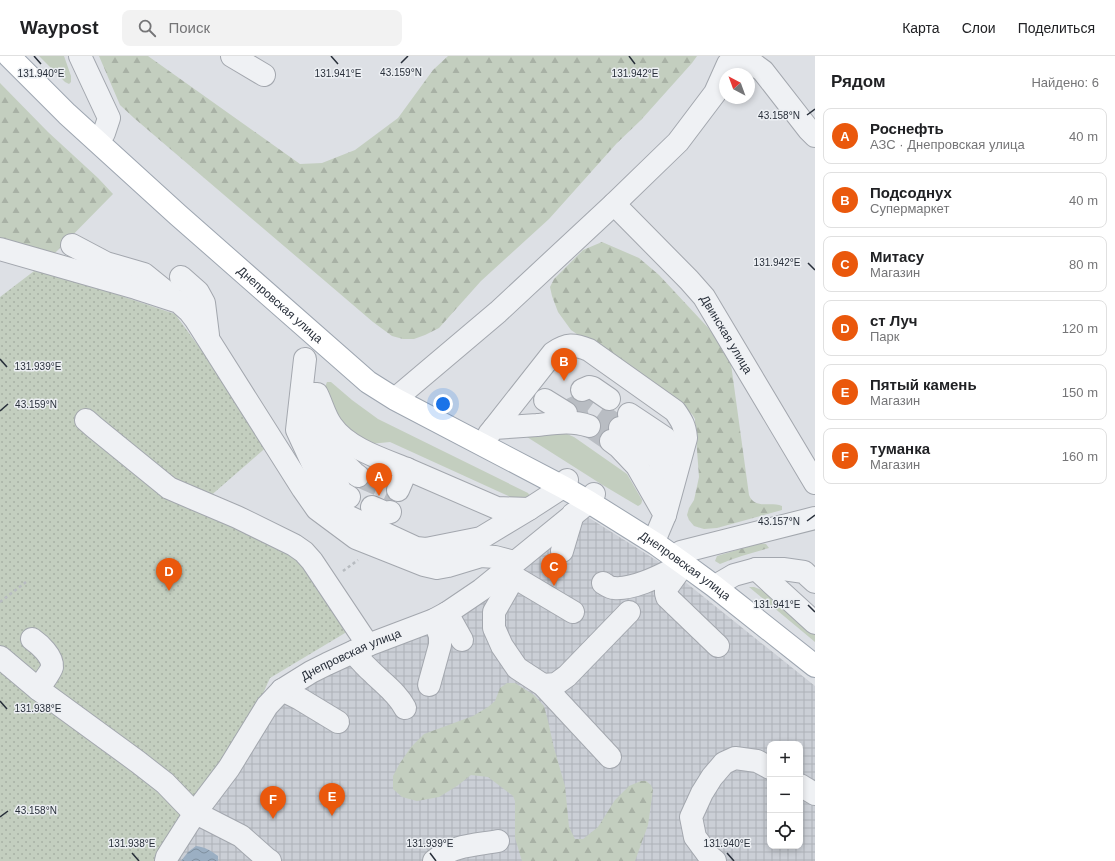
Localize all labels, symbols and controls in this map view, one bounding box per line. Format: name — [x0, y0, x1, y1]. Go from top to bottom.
search box — [122, 10, 402, 46]
text: Waypost — [20, 17, 98, 38]
icon: search — [136, 17, 158, 39]
text: Поиск — [168, 19, 210, 36]
text: Карта — [902, 20, 940, 36]
text: Слои — [962, 20, 996, 36]
text: Поделиться — [1018, 20, 1095, 36]
text: 43.159°N — [380, 67, 422, 78]
text: 131.940°E — [18, 68, 65, 79]
text: 131.941°E — [315, 68, 362, 79]
text: 131.942°E — [612, 68, 659, 79]
north arrow — [719, 68, 755, 104]
text: Рядом — [831, 72, 886, 91]
text: Найдено: 6 — [1031, 75, 1099, 90]
text: 43.158°N — [758, 110, 800, 121]
text: Роснефть — [870, 120, 944, 137]
text: A — [840, 129, 850, 144]
text: 40 m — [1069, 129, 1098, 144]
text: АЗС · Днепровская улица — [870, 137, 1025, 152]
text: Подсоднух — [870, 184, 952, 201]
text: B — [840, 193, 850, 208]
text: 40 m — [1069, 193, 1098, 208]
text: Супермаркет — [870, 201, 949, 216]
text: Митасу — [870, 248, 924, 265]
text: 131.942°E — [754, 257, 801, 268]
text: C — [840, 257, 850, 272]
text: 80 m — [1069, 257, 1098, 272]
street label: Днепровская улица — [235, 264, 326, 346]
text: Магазин — [870, 265, 920, 280]
street label: Двинская улица — [698, 293, 755, 376]
text: ст Луч — [870, 312, 917, 329]
text: D — [840, 321, 850, 336]
text: 120 m — [1062, 321, 1098, 336]
text: Парк — [870, 329, 900, 344]
pin: B — [551, 348, 577, 381]
text: 131.939°E — [15, 361, 62, 372]
text: Пятый камень — [870, 376, 977, 393]
text: E — [841, 385, 849, 400]
text: 150 m — [1062, 385, 1098, 400]
text: Магазин — [870, 393, 920, 408]
your location — [433, 394, 453, 414]
text: 43.159°N — [15, 399, 57, 410]
text: туманка — [870, 440, 930, 457]
text: F — [841, 449, 849, 464]
text: 160 m — [1062, 449, 1098, 464]
text: Магазин — [870, 457, 920, 472]
pin: A — [366, 463, 392, 496]
text: 43.157°N — [758, 516, 800, 527]
street label: Днепровская улица — [637, 528, 733, 603]
pin: C — [541, 553, 567, 586]
pin: D — [156, 558, 182, 591]
text: 131.941°E — [754, 599, 801, 610]
street label: Днепровская улица — [298, 626, 403, 684]
text: 131.938°E — [15, 703, 62, 714]
map controls — [767, 741, 803, 849]
button: + — [767, 741, 803, 777]
button: − — [767, 777, 803, 813]
pin: E — [319, 783, 345, 816]
pin: F — [260, 786, 286, 819]
text: 43.158°N — [15, 805, 57, 816]
button: locate — [767, 813, 803, 849]
text: 131.938°E — [109, 838, 156, 849]
text: 131.939°E — [407, 838, 454, 849]
text: 131.940°E — [704, 838, 751, 849]

